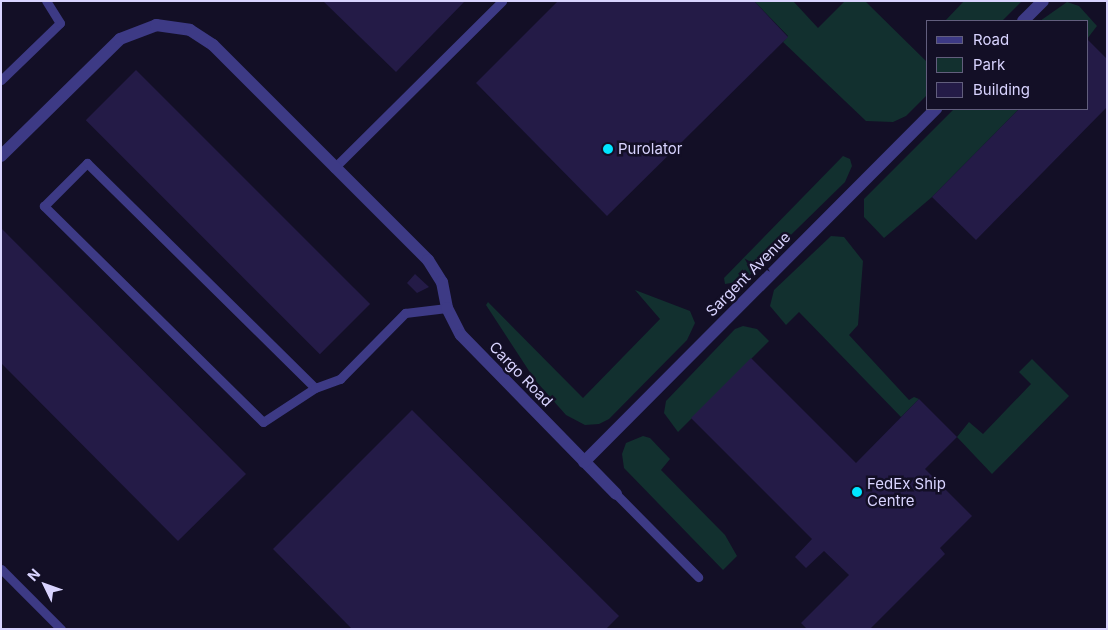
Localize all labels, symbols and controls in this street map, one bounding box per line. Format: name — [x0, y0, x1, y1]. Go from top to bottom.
legend — [926, 20, 1088, 110]
text: Road — [973, 30, 1009, 49]
text: Park — [973, 55, 1005, 74]
text: Building — [973, 80, 1030, 99]
place label: Purolator — [618, 140, 682, 158]
marker: Purolator — [602, 143, 614, 155]
street label: Sargent Avenue — [702, 228, 794, 320]
street label: Cargo Road — [486, 338, 556, 410]
place label: FedEx Ship Centre — [867, 474, 946, 509]
marker: FedEx Ship Centre — [851, 486, 863, 498]
north arrow — [20, 560, 70, 610]
text: N — [24, 565, 43, 584]

